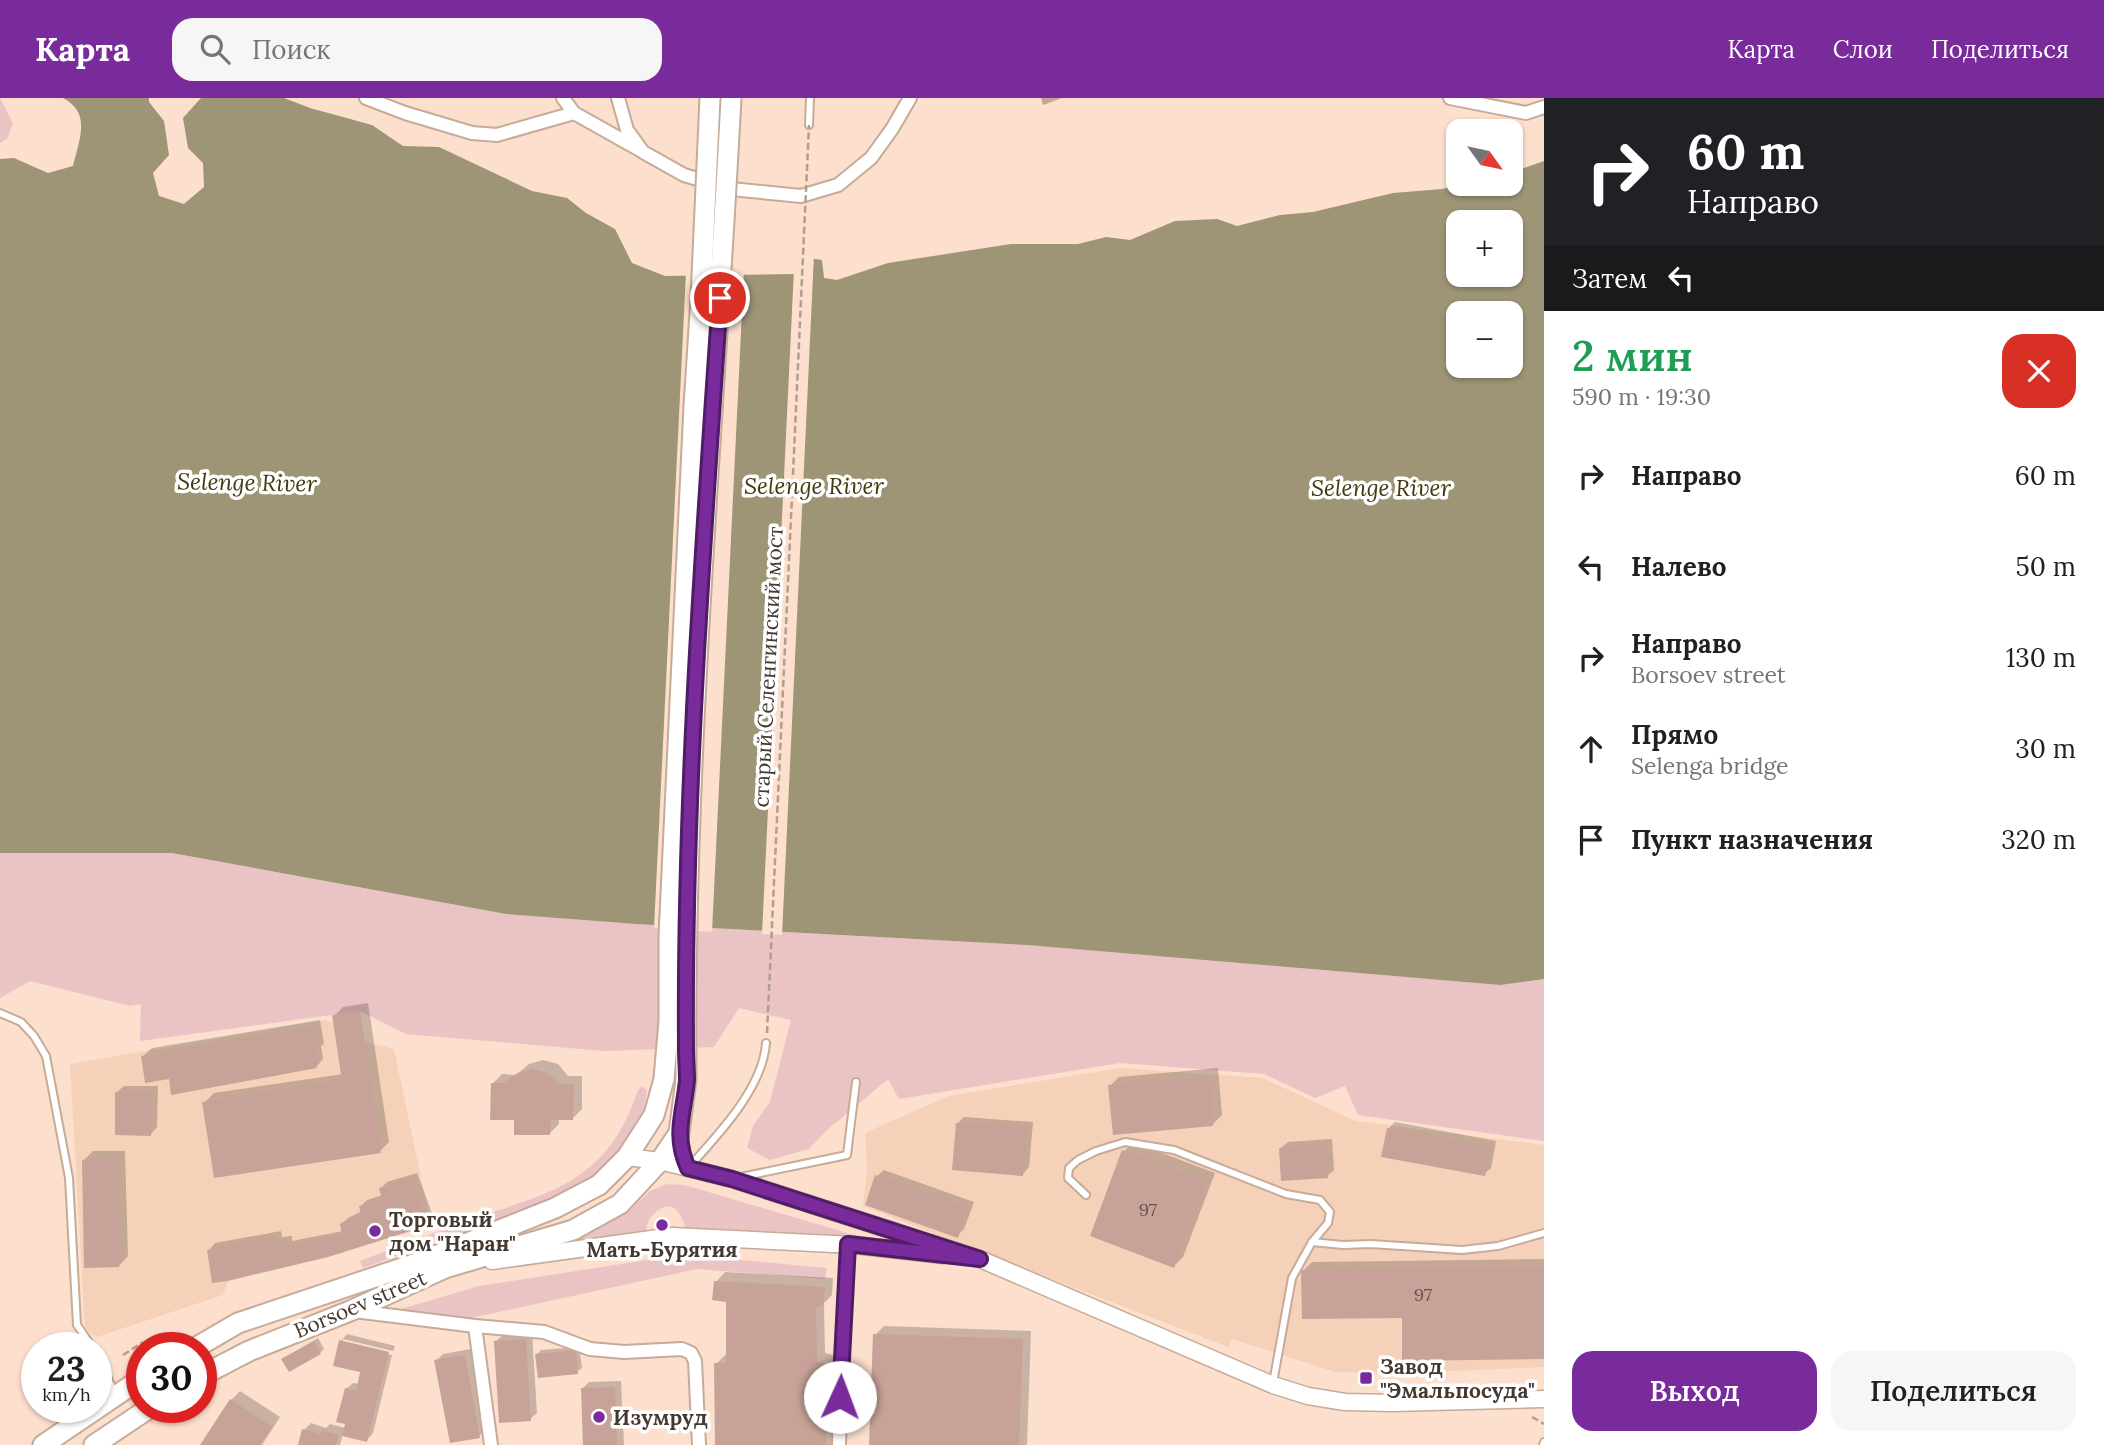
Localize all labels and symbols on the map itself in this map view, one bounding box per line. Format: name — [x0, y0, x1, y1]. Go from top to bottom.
north arrow — [1446, 119, 1522, 196]
pin — [690, 268, 750, 328]
water label: Selenge River — [177, 466, 318, 498]
water label: Selenge River — [744, 471, 884, 500]
water label: Selenge River — [1311, 473, 1451, 502]
street label: старый Селенгинский мост — [747, 526, 789, 808]
house number: 97 — [1139, 1198, 1157, 1221]
place label: Торговый дом "Наран" — [389, 1206, 516, 1257]
marker: Мать-Бурятия — [654, 1217, 670, 1233]
marker: Торговый дом "Наран" — [367, 1223, 383, 1239]
place label: Мать-Бурятия — [586, 1236, 738, 1263]
street label: Borsoev street — [290, 1264, 431, 1344]
house number: 97 — [1414, 1283, 1432, 1306]
speed limit sign: 30 — [126, 1332, 217, 1423]
place label: Завод "Эмальпосуда" — [1380, 1353, 1535, 1404]
position arrow — [803, 1360, 877, 1434]
marker: Завод "Эмальпосуда" — [1358, 1370, 1374, 1386]
place label: Изумруд — [613, 1404, 708, 1431]
marker: Изумруд — [591, 1409, 607, 1425]

